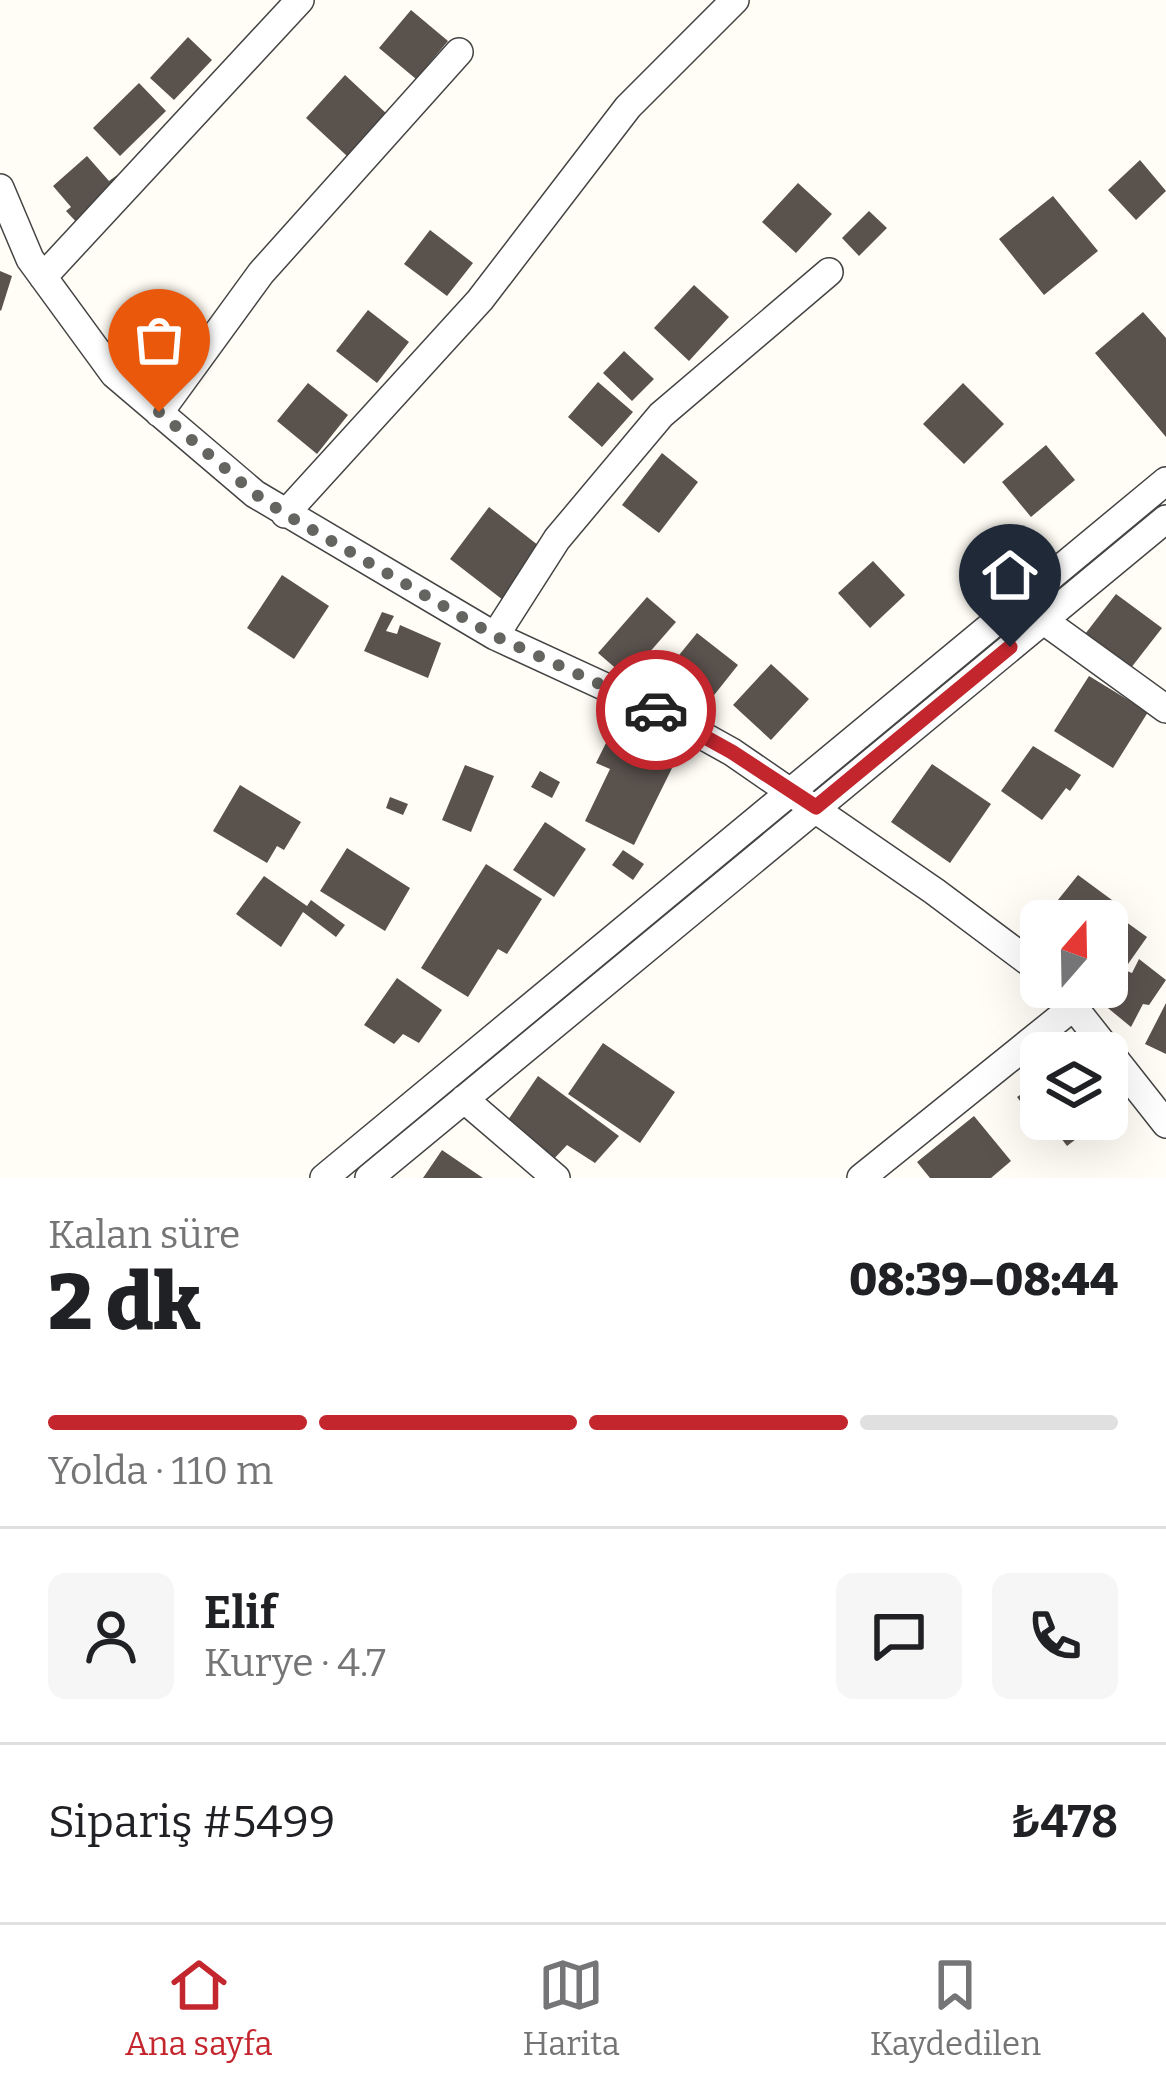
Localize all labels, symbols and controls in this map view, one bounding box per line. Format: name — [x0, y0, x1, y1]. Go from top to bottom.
pin — [108, 289, 210, 412]
icon: bag — [126, 307, 192, 373]
pin — [959, 524, 1061, 647]
icon: home — [977, 542, 1043, 608]
courier — [596, 650, 716, 770]
icon: car — [623, 677, 689, 743]
north arrow — [1020, 900, 1128, 1008]
map controls — [1020, 900, 1128, 1140]
button: layers — [1020, 1032, 1128, 1140]
text: Kalan süre — [48, 1212, 240, 1258]
text: 08:39–08:44 — [849, 1253, 1118, 1307]
text: 2 dk — [48, 1256, 201, 1350]
text: Yolda · 110 m — [48, 1448, 273, 1494]
button: person — [48, 1573, 174, 1699]
button: chat — [836, 1573, 962, 1699]
button: phone — [992, 1573, 1118, 1699]
text: Elif — [204, 1586, 277, 1640]
text: Kurye · 4.7 — [204, 1640, 386, 1686]
text: Sipariş #5499 — [48, 1795, 335, 1849]
text: ₺478 — [1010, 1795, 1118, 1849]
tab: Ana sayfa — [125, 1952, 273, 2064]
tab: Harita — [522, 1952, 620, 2064]
tab: Kaydedilen — [870, 1952, 1041, 2064]

